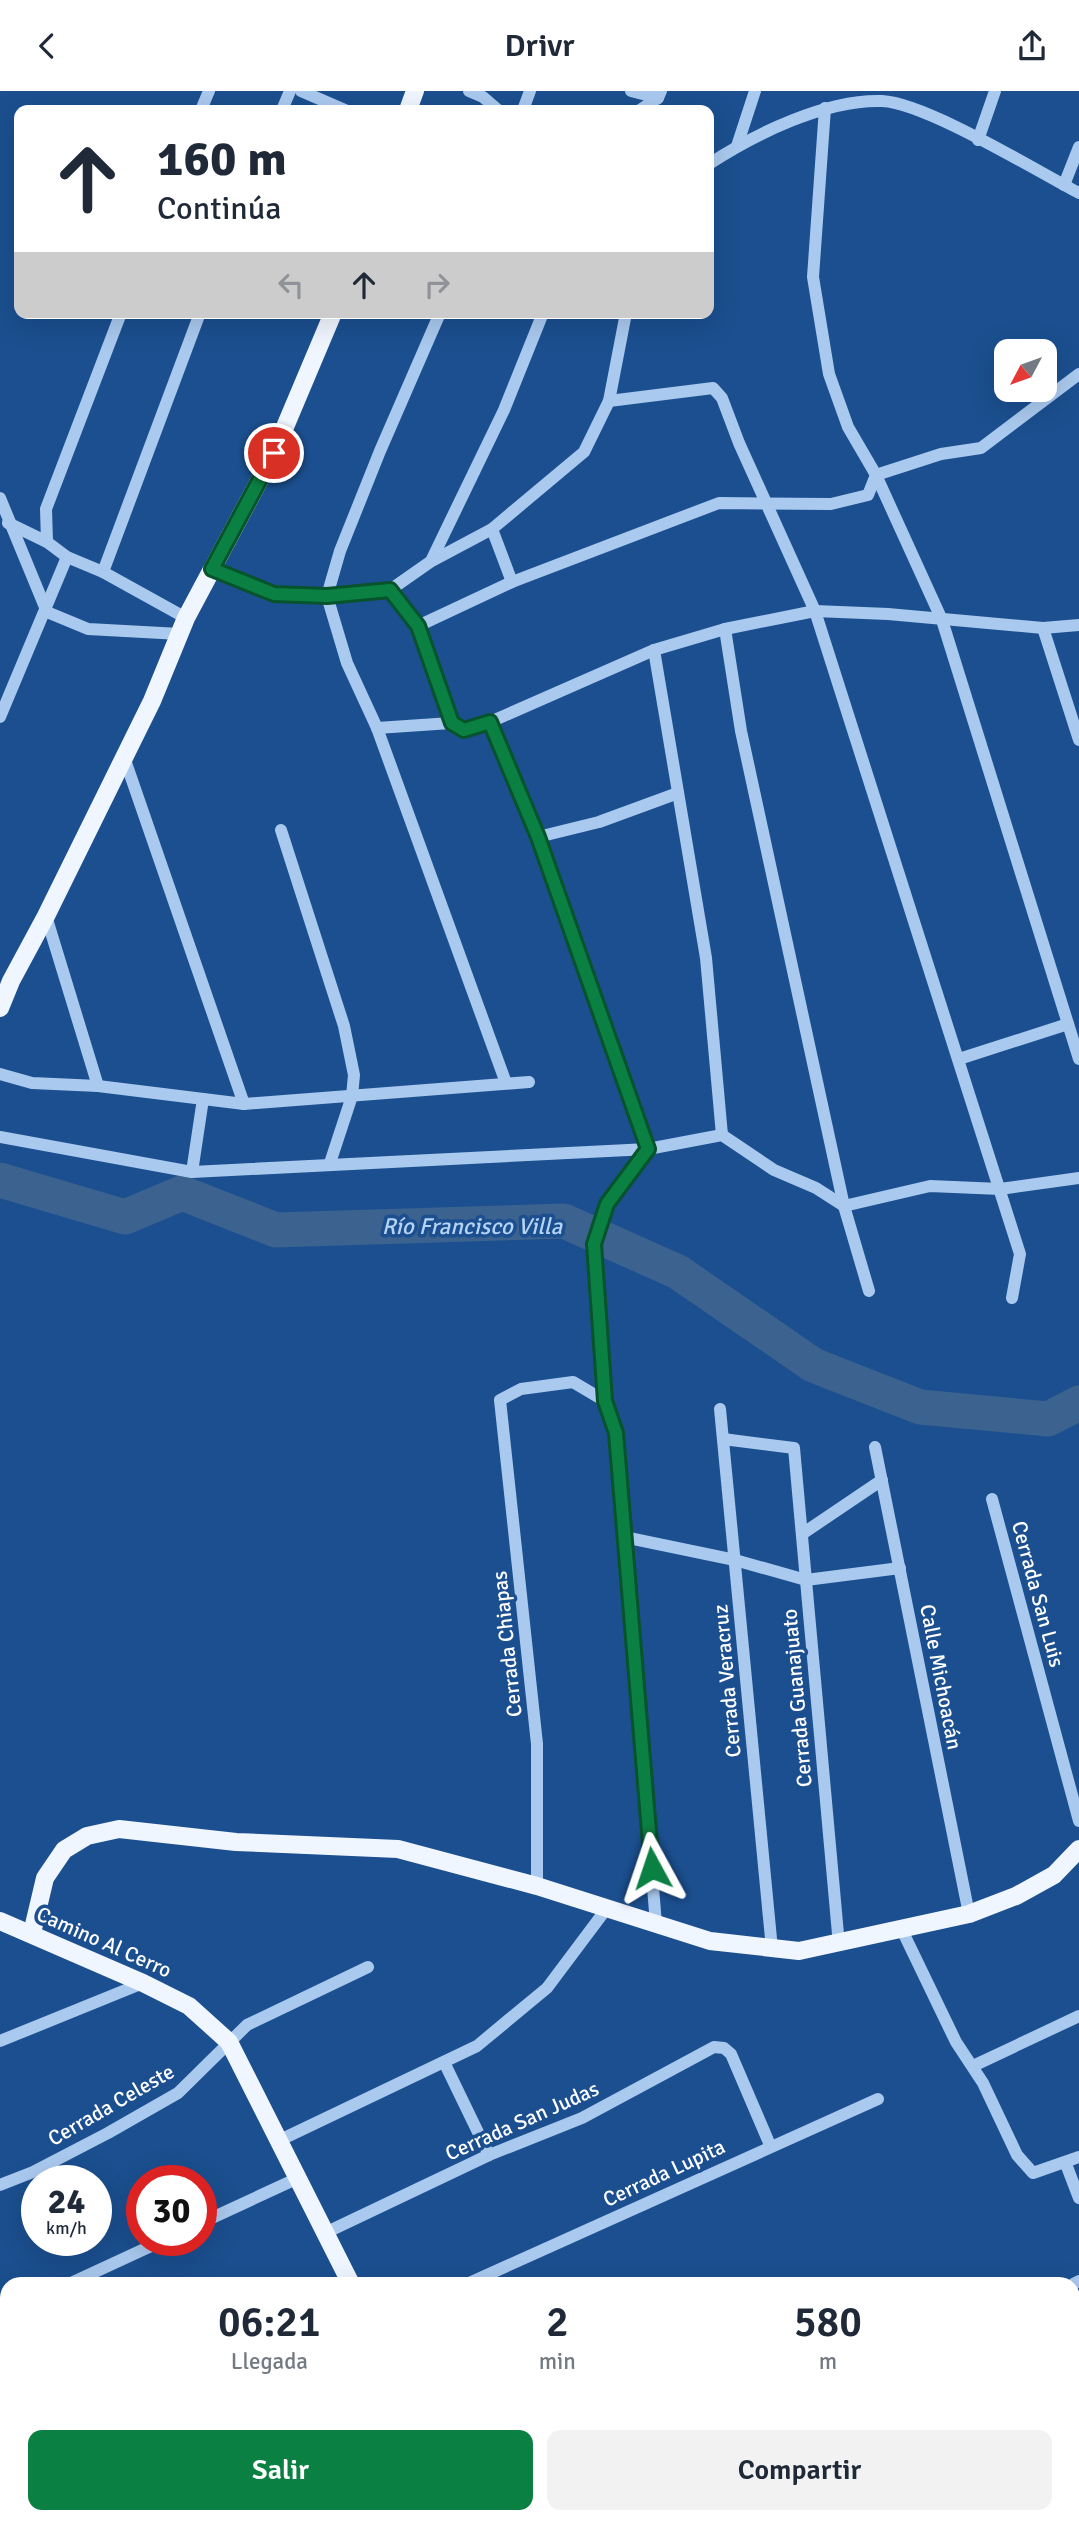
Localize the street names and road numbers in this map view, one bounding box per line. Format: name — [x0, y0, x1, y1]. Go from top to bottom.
street label: Cerrada San Luis — [1006, 1518, 1070, 1670]
street label: Cerrada Chiapas — [486, 1570, 528, 1718]
street label: Calle Michoacán — [914, 1602, 968, 1752]
street label: Cerrada Veracruz — [707, 1603, 747, 1759]
street label: Cerrada Guanajuato — [776, 1608, 818, 1788]
street label: Camino Al Cerro — [32, 1901, 176, 1983]
street label: Cerrada Celeste — [43, 2058, 179, 2152]
street label: Cerrada San Judas — [441, 2075, 603, 2167]
street label: Cerrada Lupita — [599, 2133, 729, 2213]

